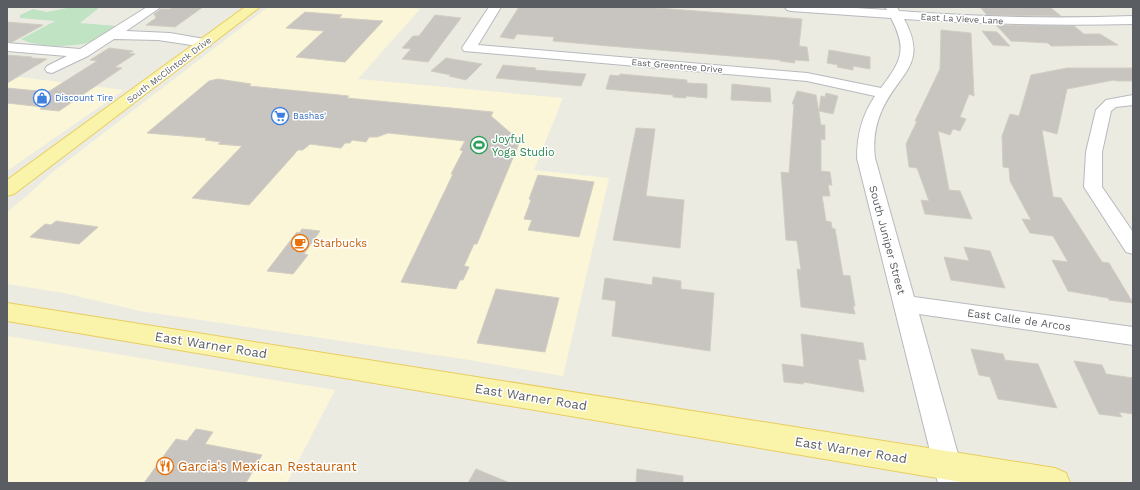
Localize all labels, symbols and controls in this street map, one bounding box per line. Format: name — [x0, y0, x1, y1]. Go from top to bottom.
street label: East La Vieve Lane — [920, 12, 1004, 26]
street label: South McClintock Drive — [125, 35, 213, 105]
street label: East Greentree Drive — [631, 57, 723, 75]
shop icon: Discount Tire — [32, 88, 52, 108]
place label: Discount Tire — [55, 93, 113, 103]
supermarket icon: Bashas' — [270, 106, 290, 126]
place label: Bashas' — [293, 111, 326, 121]
place label: Joyful Yoga Studio — [492, 133, 555, 159]
sports icon: Joyful Yoga Studio — [469, 135, 489, 155]
street label: South Juniper Street — [866, 184, 908, 296]
cafe icon: Starbucks — [290, 233, 310, 253]
place label: Starbucks — [313, 237, 367, 250]
street label: East Calle de Arcos — [966, 306, 1072, 334]
street label: East Warner Road — [154, 329, 268, 361]
street label: East Warner Road — [474, 381, 588, 413]
street label: East Warner Road — [794, 434, 908, 466]
restaurant icon: Garcia's Mexican Restaurant — [155, 456, 175, 476]
place label: Garcia's Mexican Restaurant — [178, 459, 357, 474]

